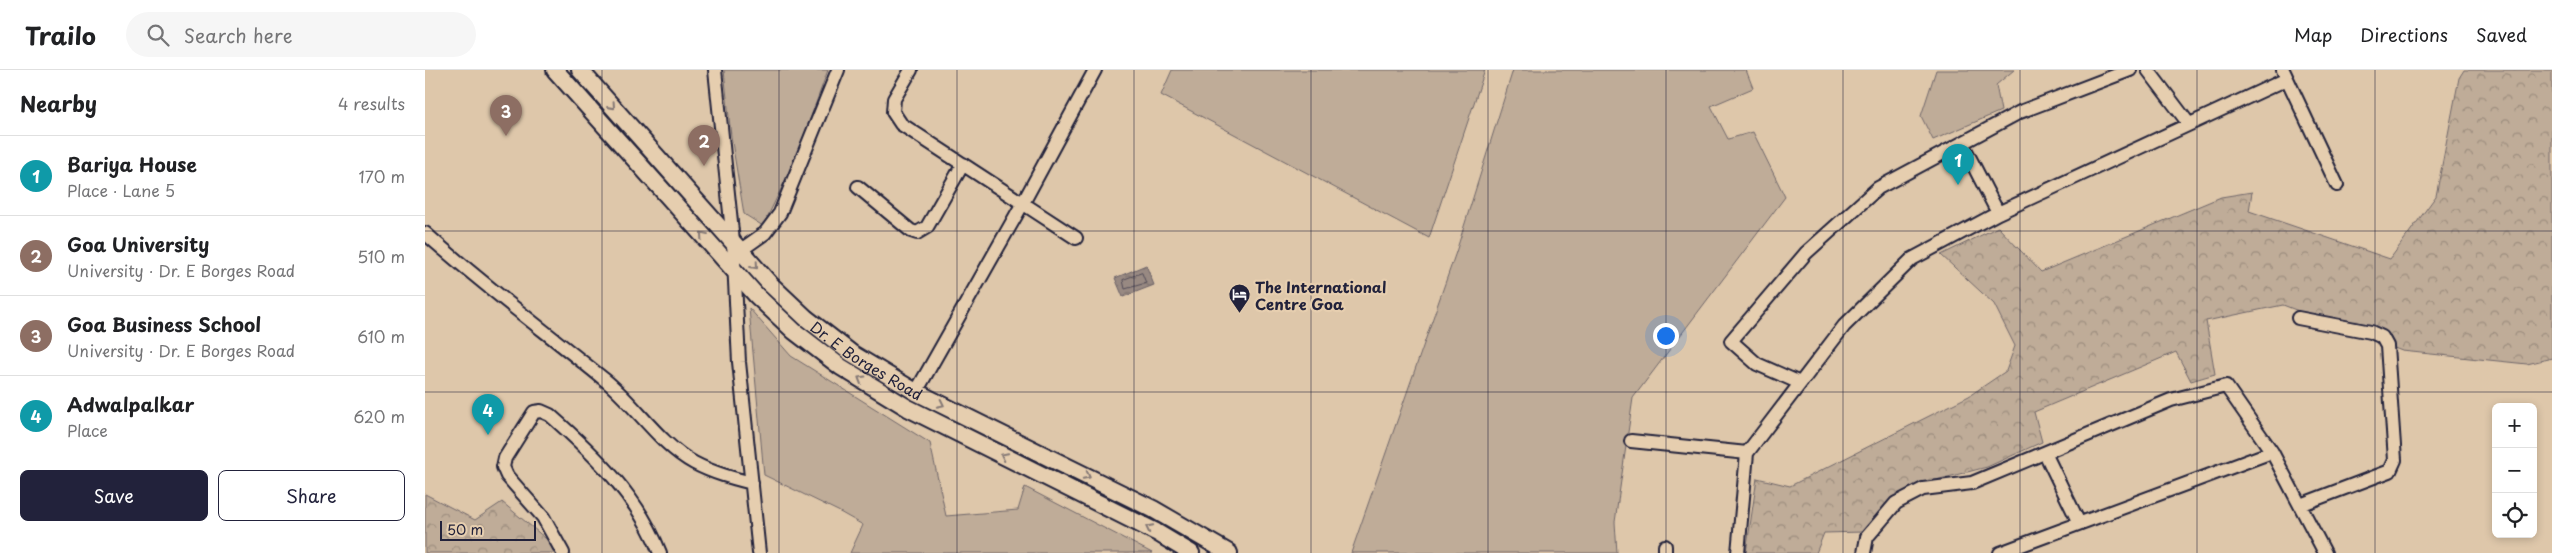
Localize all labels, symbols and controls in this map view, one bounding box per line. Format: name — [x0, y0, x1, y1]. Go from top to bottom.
search box — [126, 12, 476, 57]
text: Trailo — [25, 17, 96, 53]
icon: search — [144, 21, 172, 49]
text: Search here — [184, 21, 292, 49]
text: Map — [2294, 21, 2332, 48]
text: Directions — [2360, 21, 2448, 48]
text: Saved — [2476, 21, 2527, 48]
text: Nearby — [20, 87, 97, 119]
text: 4 results — [338, 91, 405, 115]
pin: 3 — [490, 95, 522, 136]
one-way arrow — [606, 101, 615, 110]
pin: 2 — [688, 125, 720, 166]
pin: 1 — [1942, 144, 1974, 185]
text: Bariya House — [67, 150, 197, 178]
text: 1 — [32, 164, 40, 188]
text: 170 m — [359, 164, 405, 188]
text: Place · Lane 5 — [67, 178, 175, 202]
text: Goa University — [67, 230, 209, 258]
one-way arrow — [700, 231, 709, 240]
text: 2 — [30, 244, 42, 268]
text: 510 m — [357, 244, 405, 268]
text: University · Dr. E Borges Road — [67, 258, 295, 282]
one-way arrow — [750, 261, 759, 270]
place label: The International Centre Goa — [1255, 275, 1386, 315]
hotel icon: The International Centre Goa — [1227, 283, 1251, 314]
text: Goa Business School — [67, 310, 261, 338]
street label: Dr. E Borges Road — [806, 315, 927, 405]
your location — [1653, 323, 1679, 349]
text: 3 — [31, 324, 41, 348]
text: 610 m — [357, 324, 405, 348]
text: University · Dr. E Borges Road — [67, 338, 295, 362]
one-way arrow — [857, 376, 866, 386]
text: Adwalpalkar — [67, 390, 194, 418]
pin: 4 — [472, 394, 504, 435]
one-way arrow — [936, 398, 945, 408]
map controls — [2492, 403, 2537, 538]
button: + — [2492, 403, 2537, 448]
text: 4 — [31, 404, 41, 428]
text: 620 m — [353, 404, 405, 428]
text: Place — [67, 418, 108, 442]
button: − — [2492, 448, 2537, 493]
one-way arrow — [1000, 451, 1009, 462]
button: Save — [20, 470, 208, 521]
button: Share — [218, 470, 405, 521]
one-way arrow — [1081, 470, 1090, 480]
button: locate — [2492, 493, 2537, 538]
scale bar — [440, 518, 536, 541]
text: 50 m — [447, 519, 483, 540]
one-way arrow — [1146, 524, 1155, 534]

